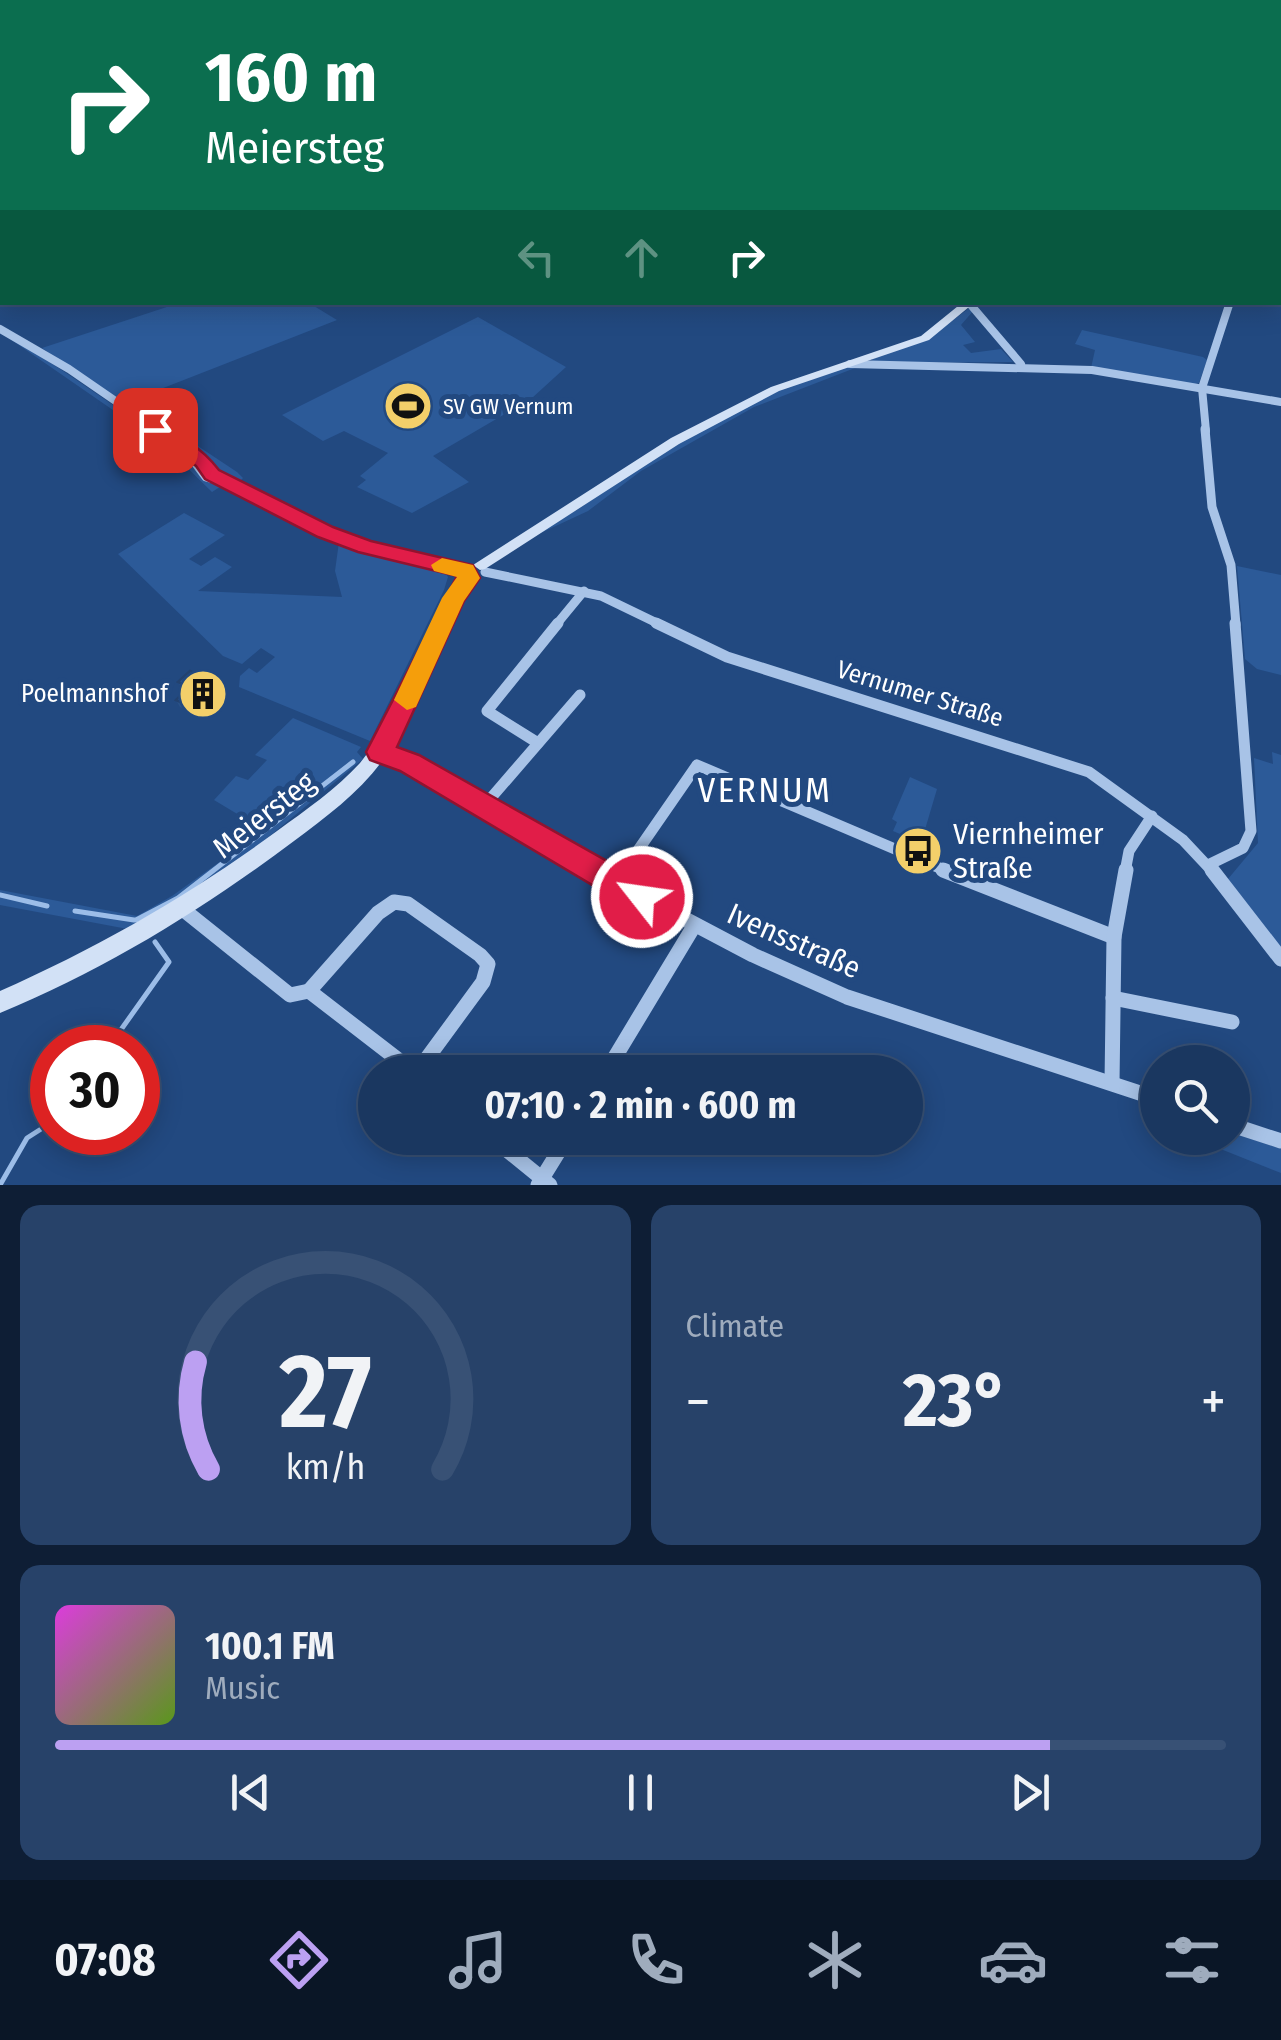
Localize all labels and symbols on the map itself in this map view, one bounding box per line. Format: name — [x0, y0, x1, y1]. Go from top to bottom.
sports icon: SV GW Vernum — [382, 380, 434, 432]
pin — [113, 388, 198, 473]
place label: SV GW Vernum — [443, 393, 573, 420]
street label: Vernumer Straße — [833, 654, 1007, 734]
building icon: Poelmannshof — [177, 668, 229, 720]
place label: Poelmannshof — [21, 679, 170, 709]
street label: Meiersteg — [206, 763, 323, 866]
district label: VERNUM — [697, 769, 833, 811]
place label: Viernheimer Straße — [953, 816, 1104, 886]
bus stop icon: Viernheimer Straße — [892, 825, 944, 877]
position arrow — [590, 845, 694, 949]
street label: Ivensstraße — [722, 896, 866, 986]
speed limit sign: 30 — [30, 1025, 160, 1155]

